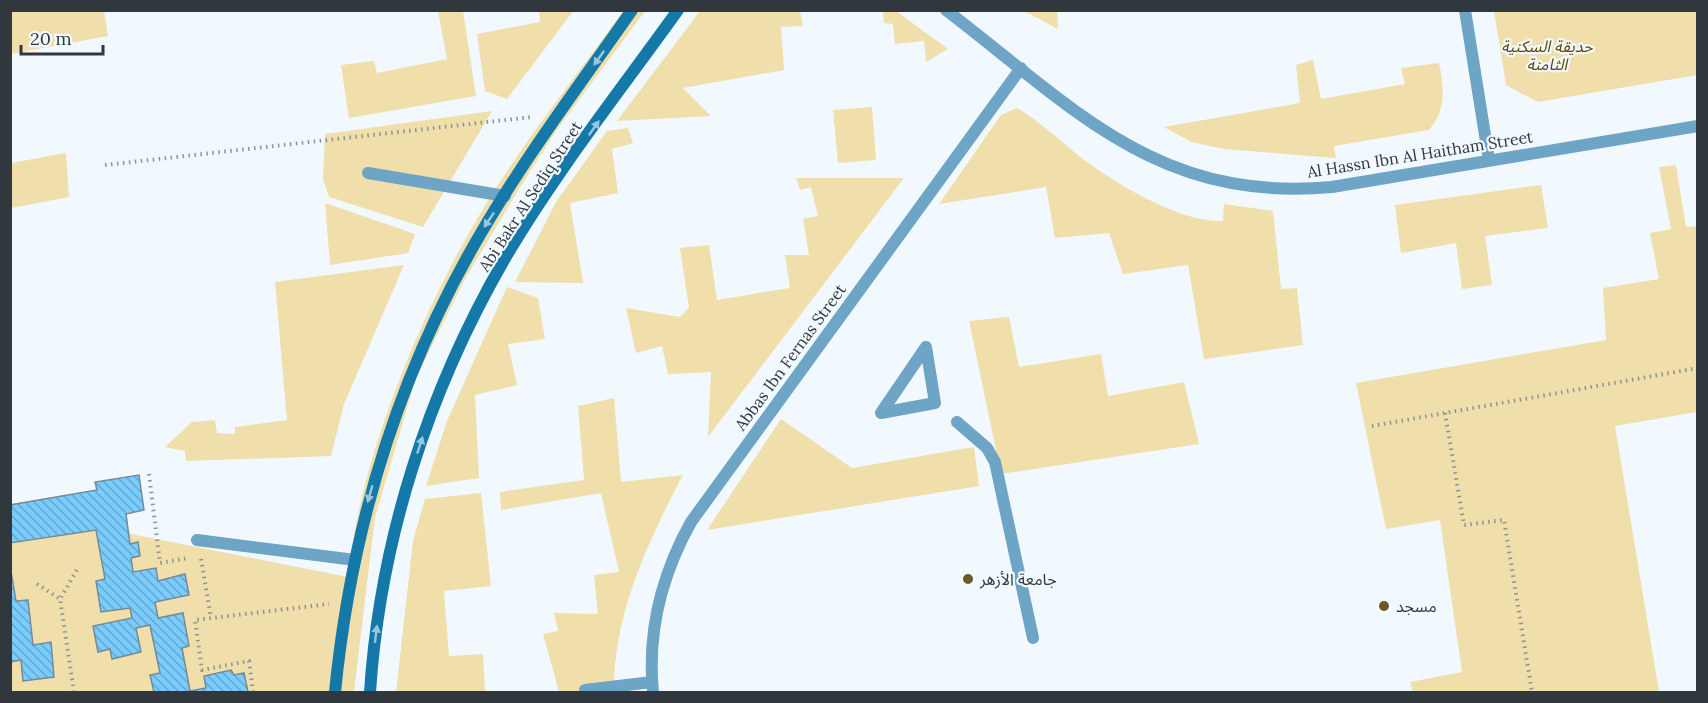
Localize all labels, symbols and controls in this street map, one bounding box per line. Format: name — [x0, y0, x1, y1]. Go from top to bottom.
scale bar — [21, 18, 104, 56]
text: 20 m — [30, 27, 72, 50]
park label: حديقة السكنية الثامنة — [1501, 36, 1593, 74]
one-way arrow — [593, 50, 605, 66]
street label: Abi Bakr Al Sediq Street — [473, 116, 586, 276]
one-way arrow — [588, 121, 600, 137]
street label: Al Hassn Ibn Al Haitham Street — [1305, 126, 1535, 182]
one-way arrow — [484, 212, 495, 228]
street label: Abbas Ibn Fernas Street — [730, 279, 850, 435]
one-way arrow — [416, 436, 425, 454]
one-way arrow — [365, 485, 375, 503]
place label: جامعة الأزهر — [979, 569, 1057, 589]
marker: جامعة الأزهر — [961, 572, 975, 586]
place label: مسجد — [1396, 596, 1437, 616]
marker: مسجد — [1377, 599, 1391, 613]
one-way arrow — [371, 625, 380, 644]

